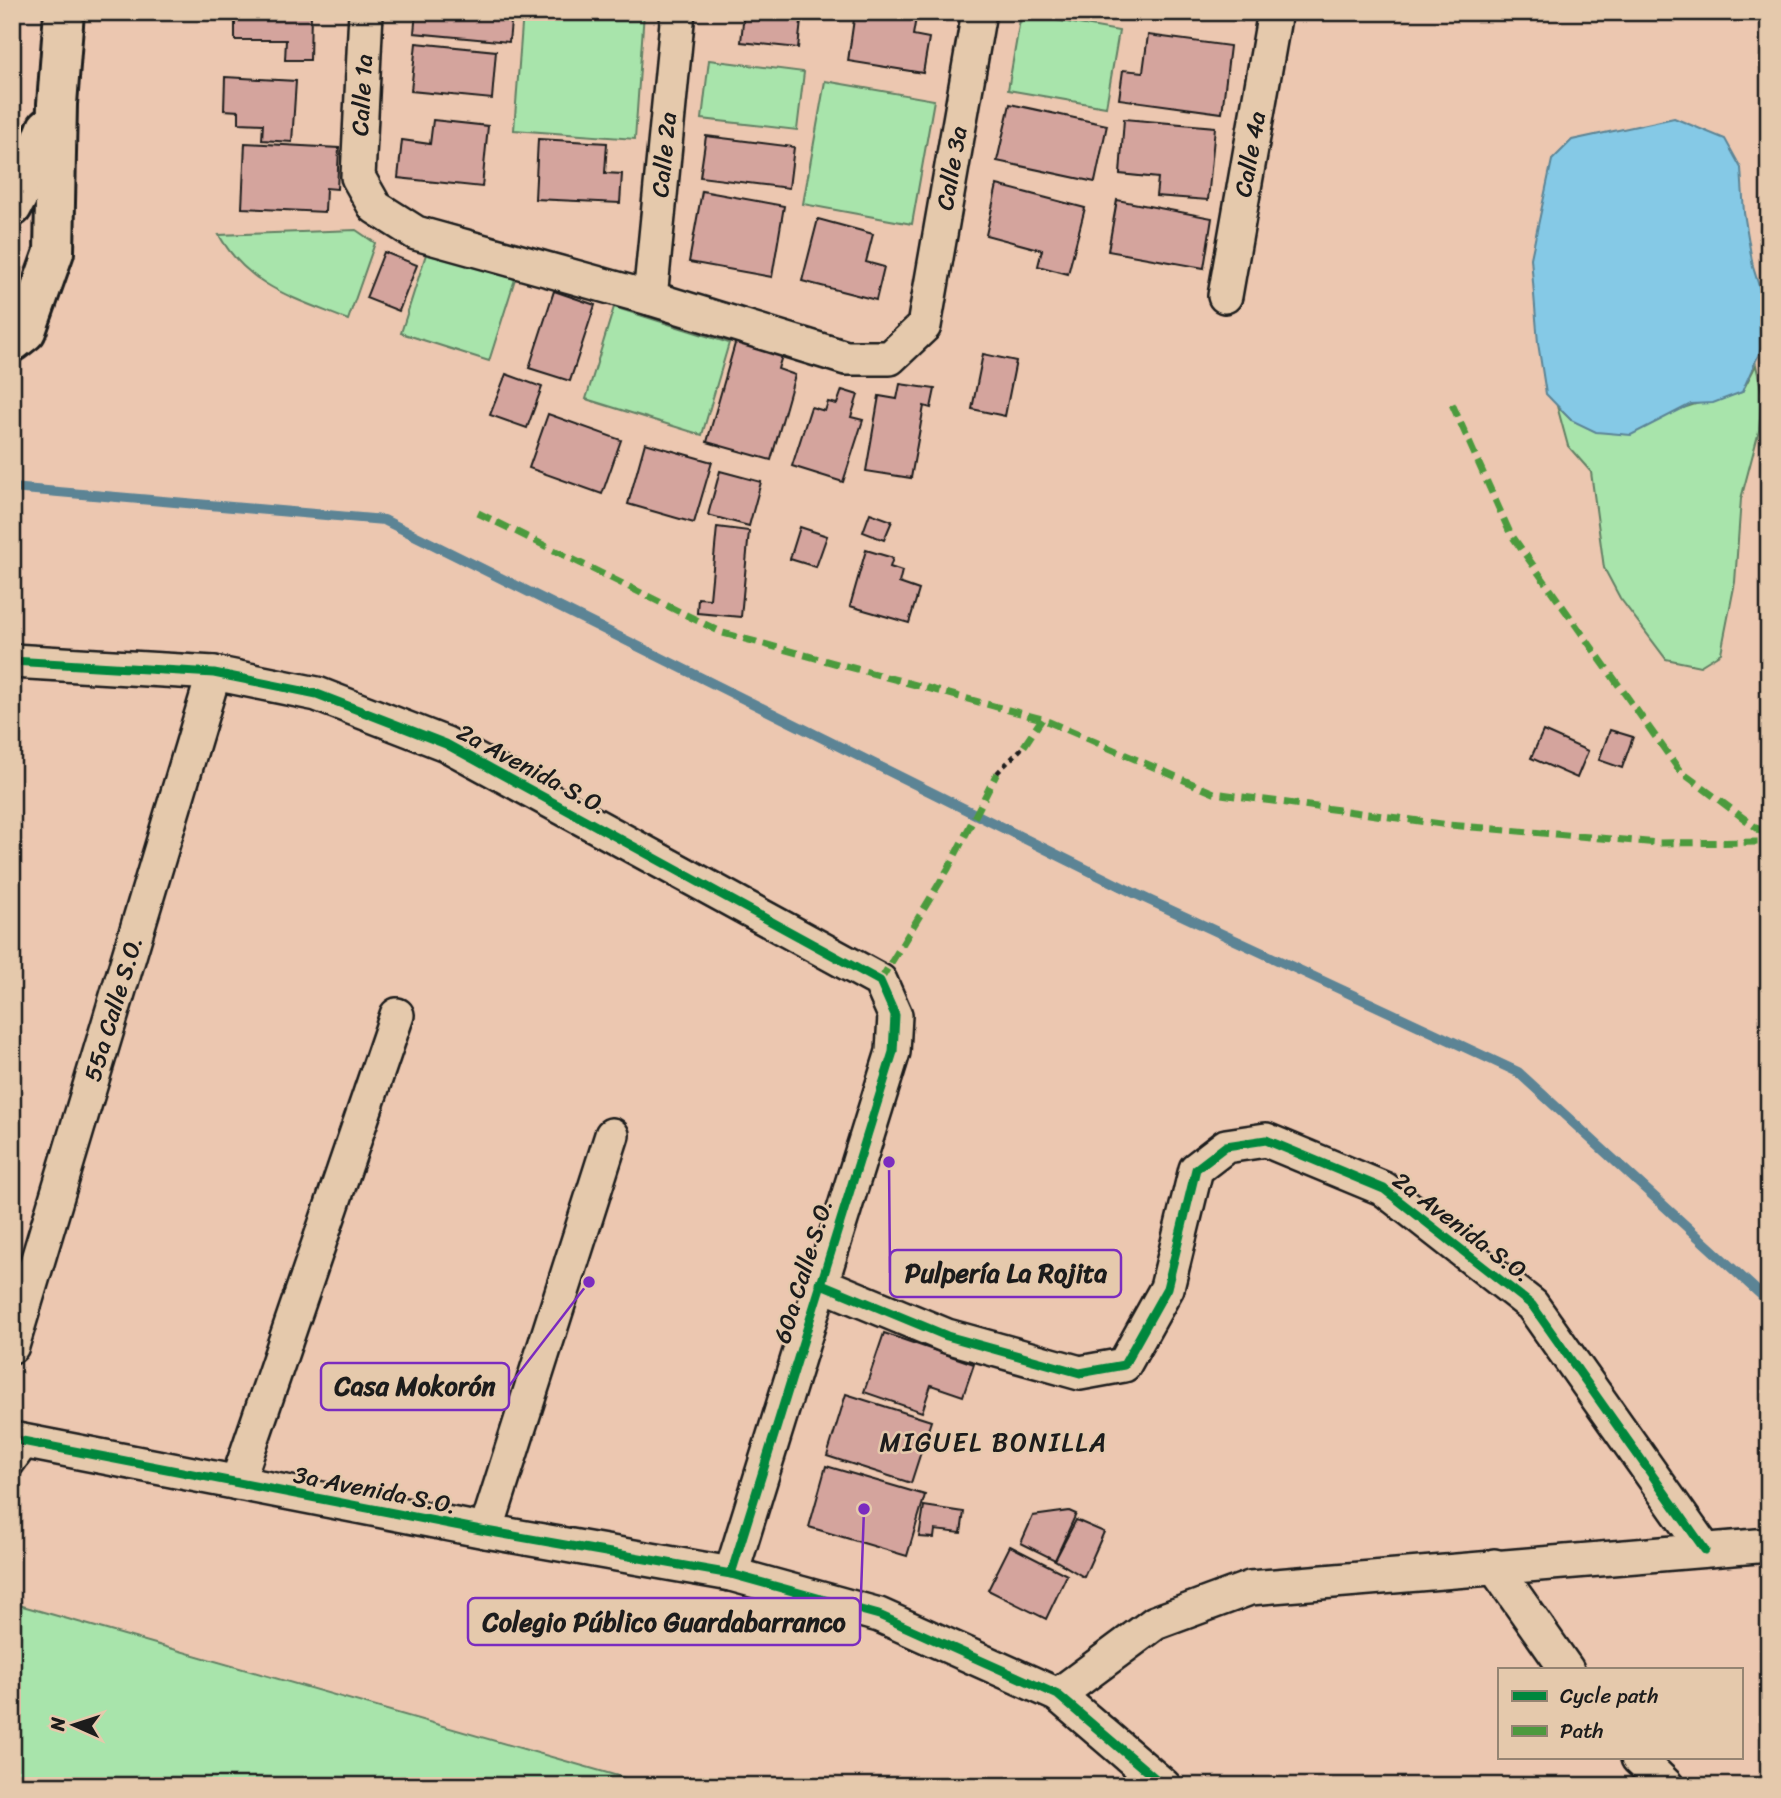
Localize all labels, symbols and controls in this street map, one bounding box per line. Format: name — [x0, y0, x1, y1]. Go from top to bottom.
street label: Calle 1a — [339, 53, 385, 137]
street label: Calle 4a — [1222, 108, 1278, 200]
street label: Calle 2a — [639, 110, 689, 199]
street label: Calle 3a — [924, 123, 980, 213]
street label: 2a Avenida S.O. — [449, 712, 615, 826]
street label: 55a Calle S.O. — [72, 931, 155, 1087]
street label: 2a Avenida S.O. — [1383, 1160, 1541, 1294]
street label: 60a Calle S.O. — [761, 1193, 845, 1349]
callout: Pulpería La Rojita — [890, 1250, 1121, 1297]
text: Pulpería La Rojita — [905, 1250, 1107, 1296]
callout: Casa Mokorón — [321, 1363, 509, 1410]
text: Casa Mokorón — [333, 1363, 496, 1409]
district label: MIGUEL BONILLA — [880, 1419, 1108, 1465]
street label: 3a Avenida S.O. — [290, 1454, 460, 1526]
callout: Colegio Público Guardabarranco — [468, 1598, 860, 1645]
text: Colegio Público Guardabarranco — [481, 1599, 846, 1645]
legend — [1498, 1668, 1742, 1759]
text: Cycle path — [1560, 1677, 1659, 1715]
north arrow — [38, 1689, 108, 1759]
text: Path — [1560, 1712, 1603, 1750]
text: N — [41, 1716, 74, 1733]

